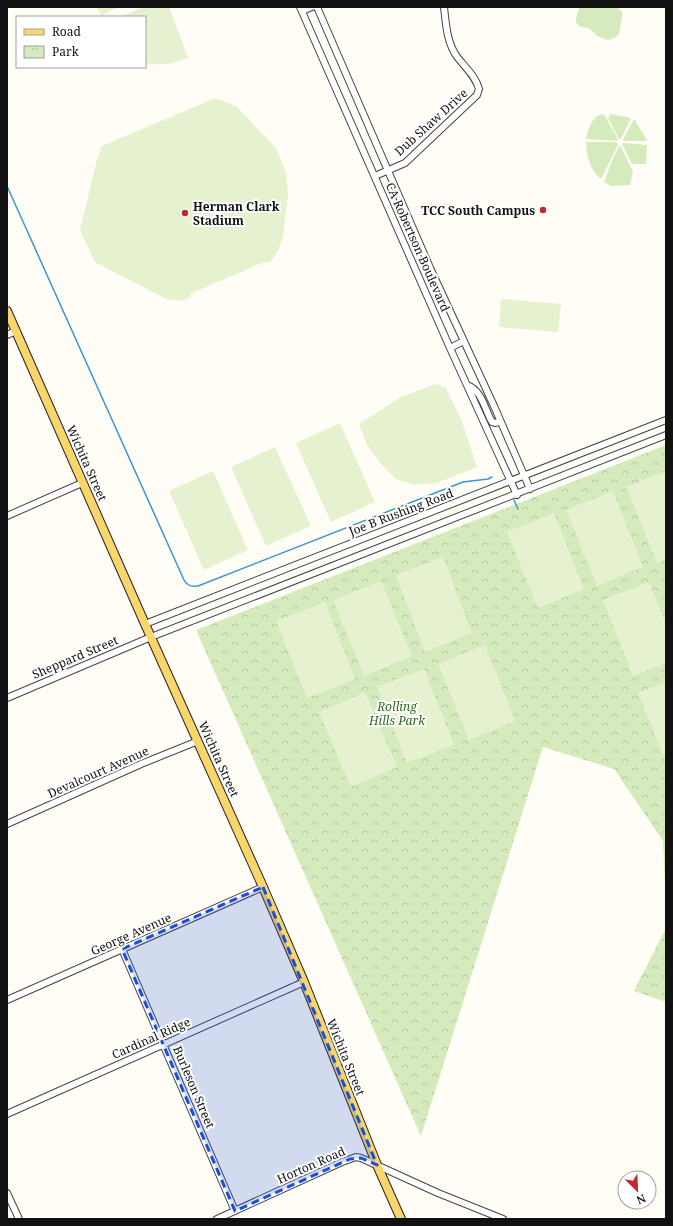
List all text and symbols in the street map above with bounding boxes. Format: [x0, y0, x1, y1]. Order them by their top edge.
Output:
legend [16, 16, 146, 68]
text: Road [52, 23, 82, 40]
text: Park [52, 43, 80, 60]
street label: Dub Shaw Drive [391, 85, 471, 159]
street label: CA Robertson Boulevard [382, 180, 454, 315]
place label: Herman Clark Stadium [193, 198, 280, 229]
place label: TCC South Campus [421, 202, 535, 219]
marker: TCC South Campus [538, 205, 548, 215]
marker: Herman Clark Stadium [180, 208, 190, 218]
street label: Wichita Street [63, 422, 111, 504]
street label: Joe B Rushing Road [346, 484, 456, 540]
street label: Sheppard Street [29, 631, 121, 683]
park label: Rolling Hills Park [368, 698, 426, 729]
street label: Wichita Street [195, 718, 243, 800]
street label: Devalcourt Avenue [45, 742, 151, 802]
street label: George Avenue [88, 909, 174, 959]
street label: Cardinal Ridge [109, 1013, 193, 1063]
street label: Wichita Street [323, 1016, 369, 1098]
street label: Burleson Street [169, 1043, 219, 1131]
street label: Horton Road [274, 1142, 348, 1188]
north arrow [617, 1170, 657, 1210]
text: N [634, 1191, 648, 1208]

